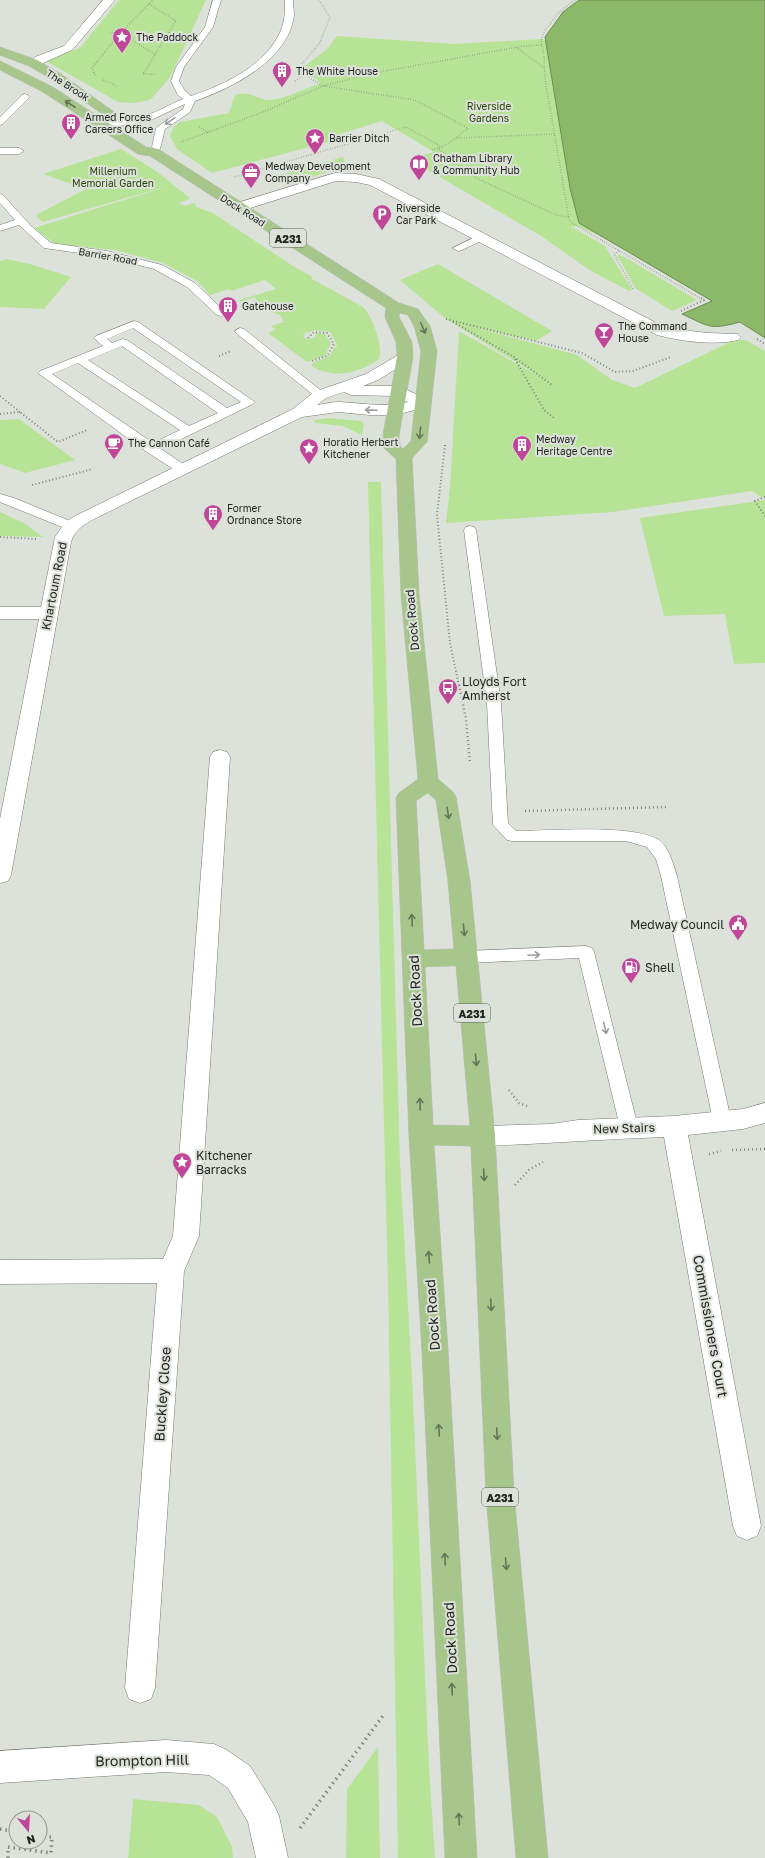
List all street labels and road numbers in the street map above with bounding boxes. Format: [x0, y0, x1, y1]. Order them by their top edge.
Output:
street label: The Brook [44, 67, 92, 104]
street label: Dock Road [218, 191, 268, 229]
road number: A231 [270, 229, 306, 247]
street label: Barrier Road [78, 245, 138, 267]
street label: Khartoum Road [38, 541, 70, 631]
street label: Dock Road [402, 589, 422, 651]
street label: Dock Road [405, 955, 425, 1027]
road number: A231 [454, 1004, 490, 1022]
street label: New Stairs [593, 1119, 655, 1137]
street label: Commissioners Court [690, 1253, 732, 1399]
street label: Dock Road [421, 1279, 443, 1351]
street label: Buckley Close [150, 1346, 174, 1442]
road number: A231 [482, 1488, 518, 1506]
street label: Dock Road [440, 1602, 460, 1674]
street label: Brompton Hill [95, 1751, 189, 1769]

